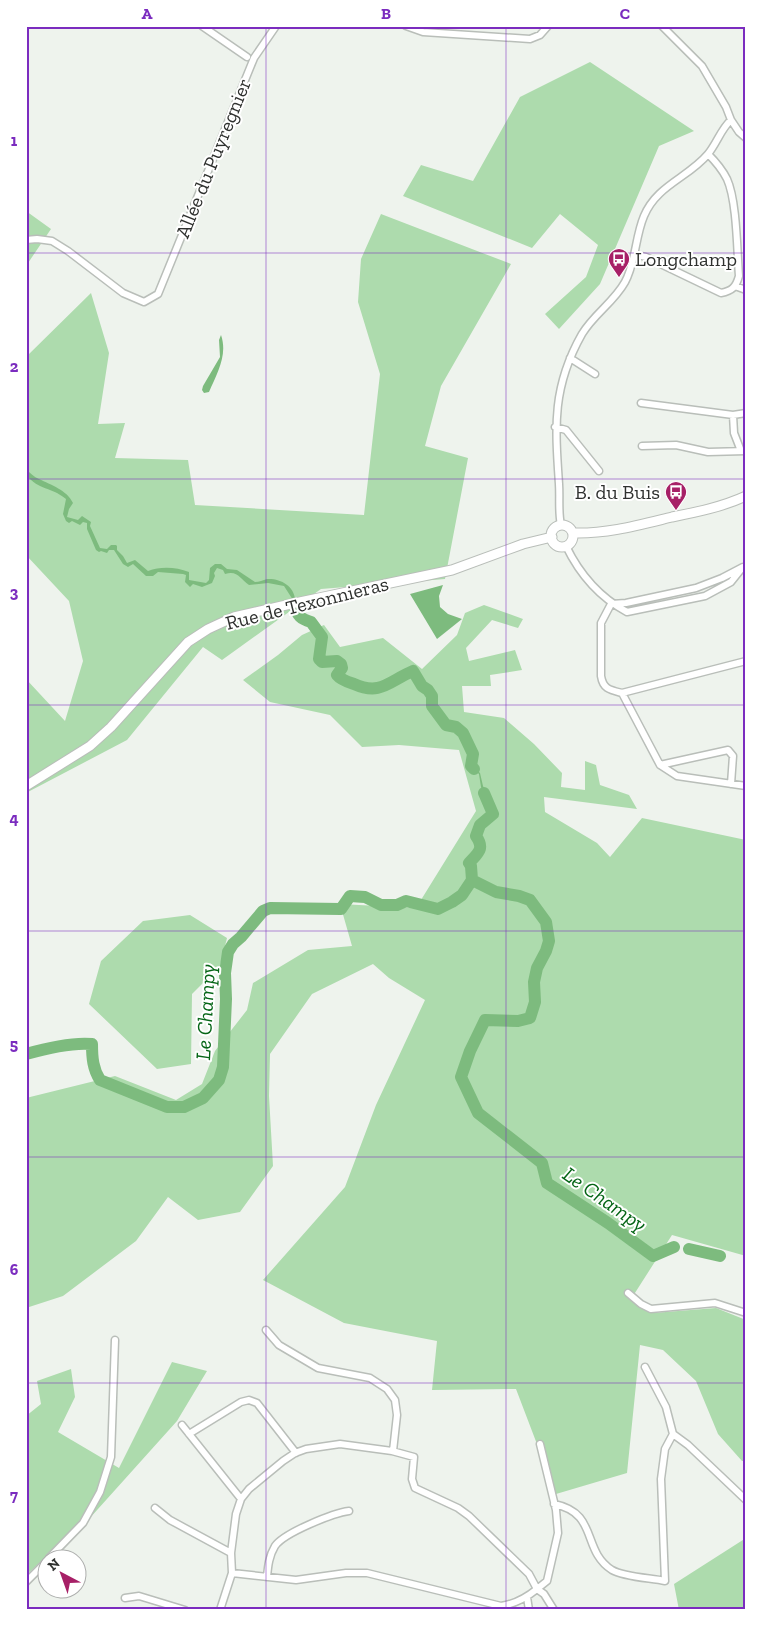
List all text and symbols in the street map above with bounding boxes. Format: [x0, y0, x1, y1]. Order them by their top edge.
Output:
text: A [142, 4, 153, 23]
text: B [381, 4, 391, 23]
text: C [620, 4, 630, 23]
street label: Allée du Puyregnier [170, 75, 256, 241]
text: 1 [11, 131, 18, 150]
bus stop icon: Longchamp [607, 247, 631, 278]
place label: Longchamp [635, 247, 737, 271]
text: 2 [10, 357, 19, 376]
place label: B. du Buis [575, 480, 660, 504]
bus stop icon: B. du Buis [664, 480, 688, 511]
street label: Rue de Texonnieras [223, 571, 391, 635]
text: 3 [10, 583, 19, 602]
text: 4 [9, 809, 19, 828]
water label: Le Champy [190, 963, 220, 1061]
text: 5 [10, 1035, 18, 1054]
water label: Le Champy [558, 1161, 652, 1237]
text: 6 [10, 1260, 19, 1279]
text: 7 [10, 1486, 18, 1505]
north arrow [38, 1548, 88, 1598]
text: N [44, 1554, 64, 1574]

